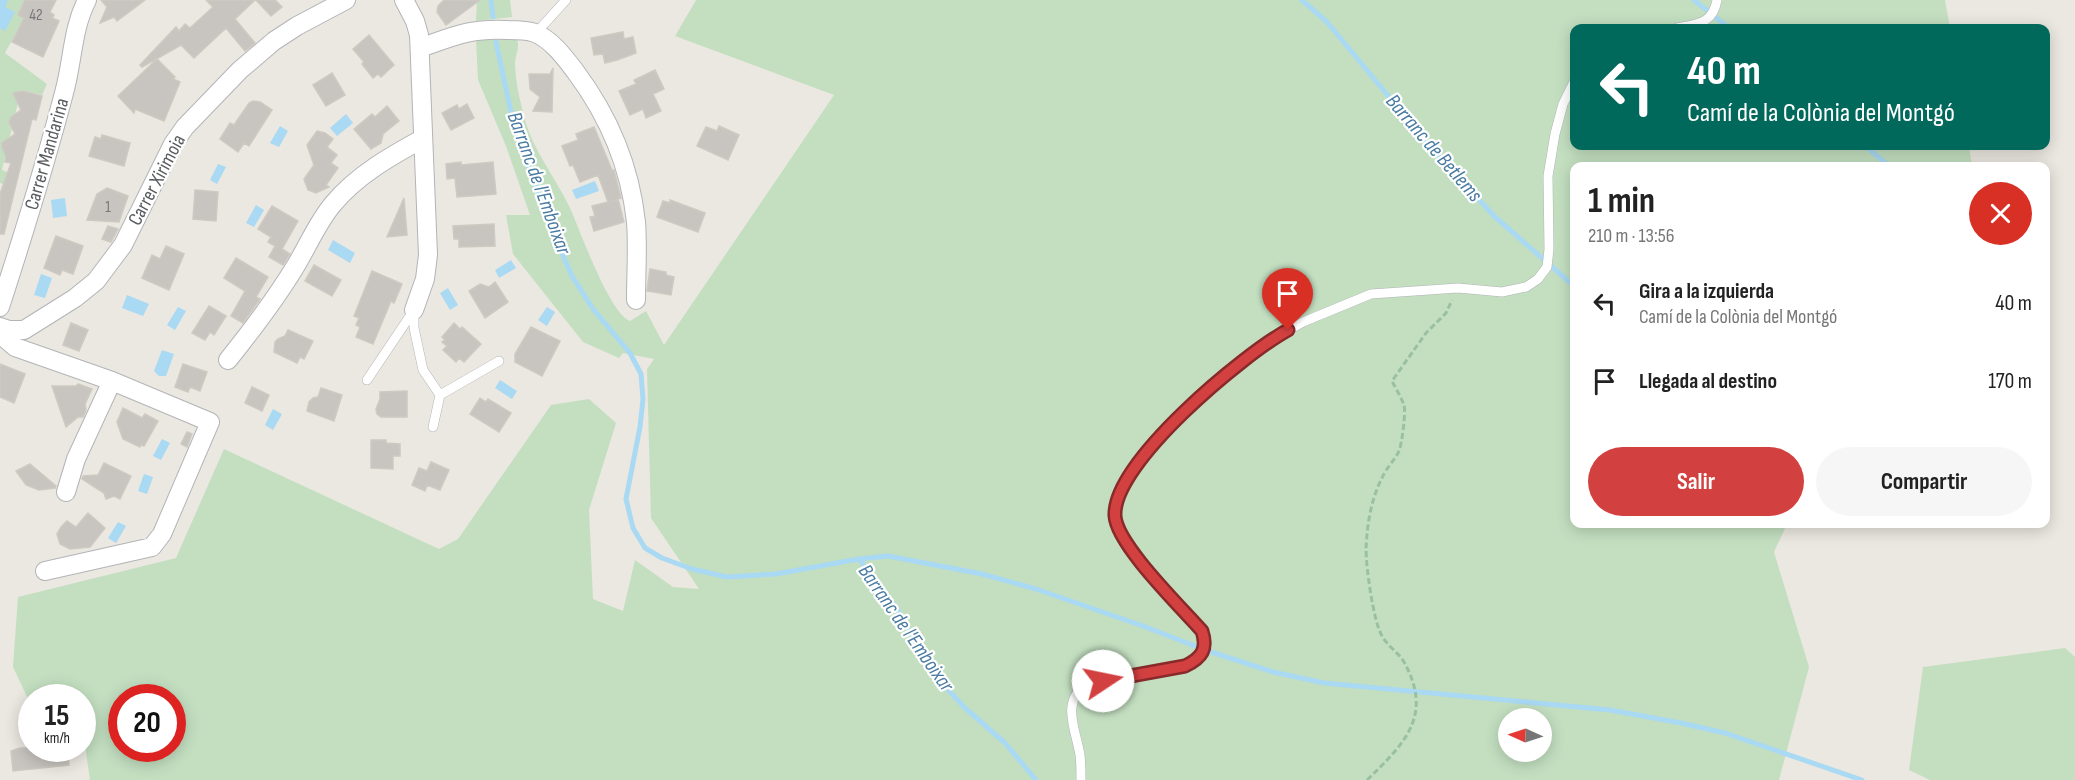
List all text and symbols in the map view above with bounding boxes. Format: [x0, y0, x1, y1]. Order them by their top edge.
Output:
house number: 42 [29, 6, 43, 25]
text: 40 m [1687, 46, 1761, 97]
icon: left [1588, 48, 1666, 126]
water label: Barranc de Betlems [1381, 89, 1488, 207]
street label: Carrer Mandarina [20, 95, 74, 213]
text: Camí de la Colònia del Montgó [1687, 97, 1955, 129]
water label: Barranc de l'Emboixar [502, 109, 577, 259]
street label: Carrer Xirimoia [123, 130, 191, 230]
text: 1 min [1588, 180, 1655, 223]
button: close [1969, 182, 2032, 245]
house number: 1 [105, 198, 111, 217]
text: 210 m · 13:56 [1588, 224, 1675, 248]
pin [1262, 268, 1313, 330]
icon: arrive [1271, 277, 1304, 310]
text: Gira a la izquierda [1639, 278, 1774, 305]
icon: left [1588, 287, 1621, 320]
text: 40 m [1995, 290, 2032, 317]
text: Camí de la Colònia del Montgó [1639, 305, 1837, 329]
icon: arrive [1588, 365, 1621, 398]
text: Llegada al destino [1639, 368, 1777, 395]
text: 170 m [1988, 368, 2032, 395]
button: Salir [1588, 447, 1804, 516]
button: Compartir [1816, 447, 2032, 516]
water label: Barranc de l'Emboixar [853, 560, 960, 697]
position arrow [1071, 649, 1135, 713]
speed limit sign: 20 [108, 684, 186, 762]
text: 15 [45, 698, 70, 734]
north arrow [1498, 708, 1552, 762]
map controls [1498, 708, 1552, 762]
text: km/h [44, 729, 70, 748]

